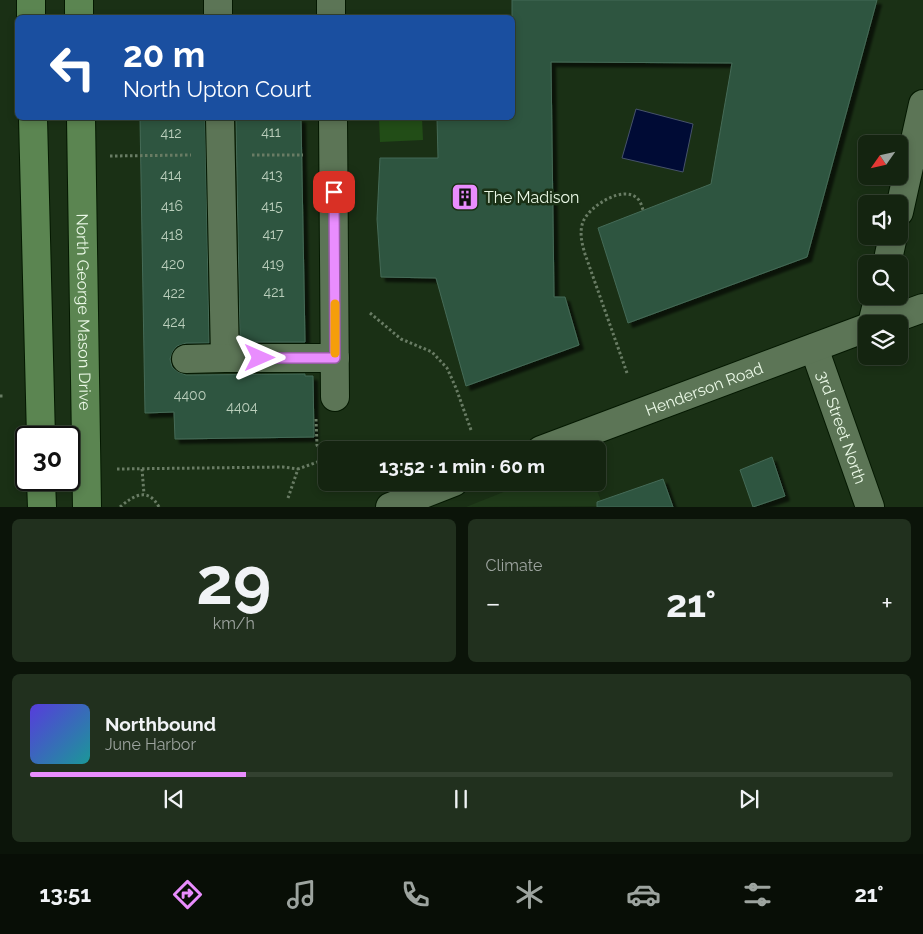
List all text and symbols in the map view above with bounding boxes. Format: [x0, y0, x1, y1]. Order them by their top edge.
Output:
text: 20 m [123, 34, 205, 75]
icon: left [40, 35, 105, 100]
text: North Upton Court [123, 76, 311, 102]
house number: 411 [261, 124, 281, 140]
house number: 412 [161, 125, 181, 141]
north arrow [858, 135, 908, 185]
map controls [858, 135, 908, 365]
house number: 414 [160, 167, 182, 183]
house number: 413 [261, 167, 283, 183]
pin [313, 171, 355, 213]
icon: arrive [320, 178, 348, 206]
building icon: The Madison [450, 182, 480, 212]
place label: The Madison [484, 188, 579, 207]
button: sound [858, 195, 908, 245]
house number: 416 [161, 198, 183, 214]
house number: 415 [261, 198, 283, 214]
street label: North George Mason Drive [72, 213, 95, 411]
house number: 417 [262, 226, 284, 242]
house number: 418 [161, 227, 183, 243]
button: search [858, 255, 908, 305]
house number: 420 [161, 256, 185, 272]
house number: 419 [262, 256, 284, 272]
house number: 421 [264, 284, 284, 300]
house number: 422 [163, 285, 185, 301]
house number: 424 [163, 314, 186, 330]
button: layers [858, 315, 908, 365]
position arrow [233, 331, 285, 383]
street label: Henderson Road [642, 359, 766, 420]
street label: 3rd Street North [813, 368, 870, 486]
house number: 4400 [174, 387, 206, 403]
house number: 4404 [226, 399, 258, 415]
speed limit sign: 30 [15, 426, 80, 491]
text: 13:52 · 1 min · 60 m [379, 455, 545, 477]
text: 29 [196, 543, 271, 619]
text: Climate [486, 556, 542, 575]
text: 21° [666, 581, 716, 626]
text: − [486, 587, 501, 620]
text: + [881, 587, 893, 620]
text: km/h [213, 614, 255, 633]
text: Northbound [105, 713, 216, 735]
text: June Harbor [105, 735, 196, 754]
icon: previous [160, 785, 188, 813]
icon: pause [447, 785, 475, 813]
icon: next [735, 785, 763, 813]
icon: directions [170, 877, 205, 912]
icon: music [284, 877, 319, 912]
icon: phone [398, 877, 433, 912]
icon: climate [512, 877, 547, 912]
icon: car [626, 877, 661, 912]
icon: filters [740, 877, 775, 912]
text: 13:51 [40, 881, 91, 907]
text: 21° [854, 881, 883, 907]

